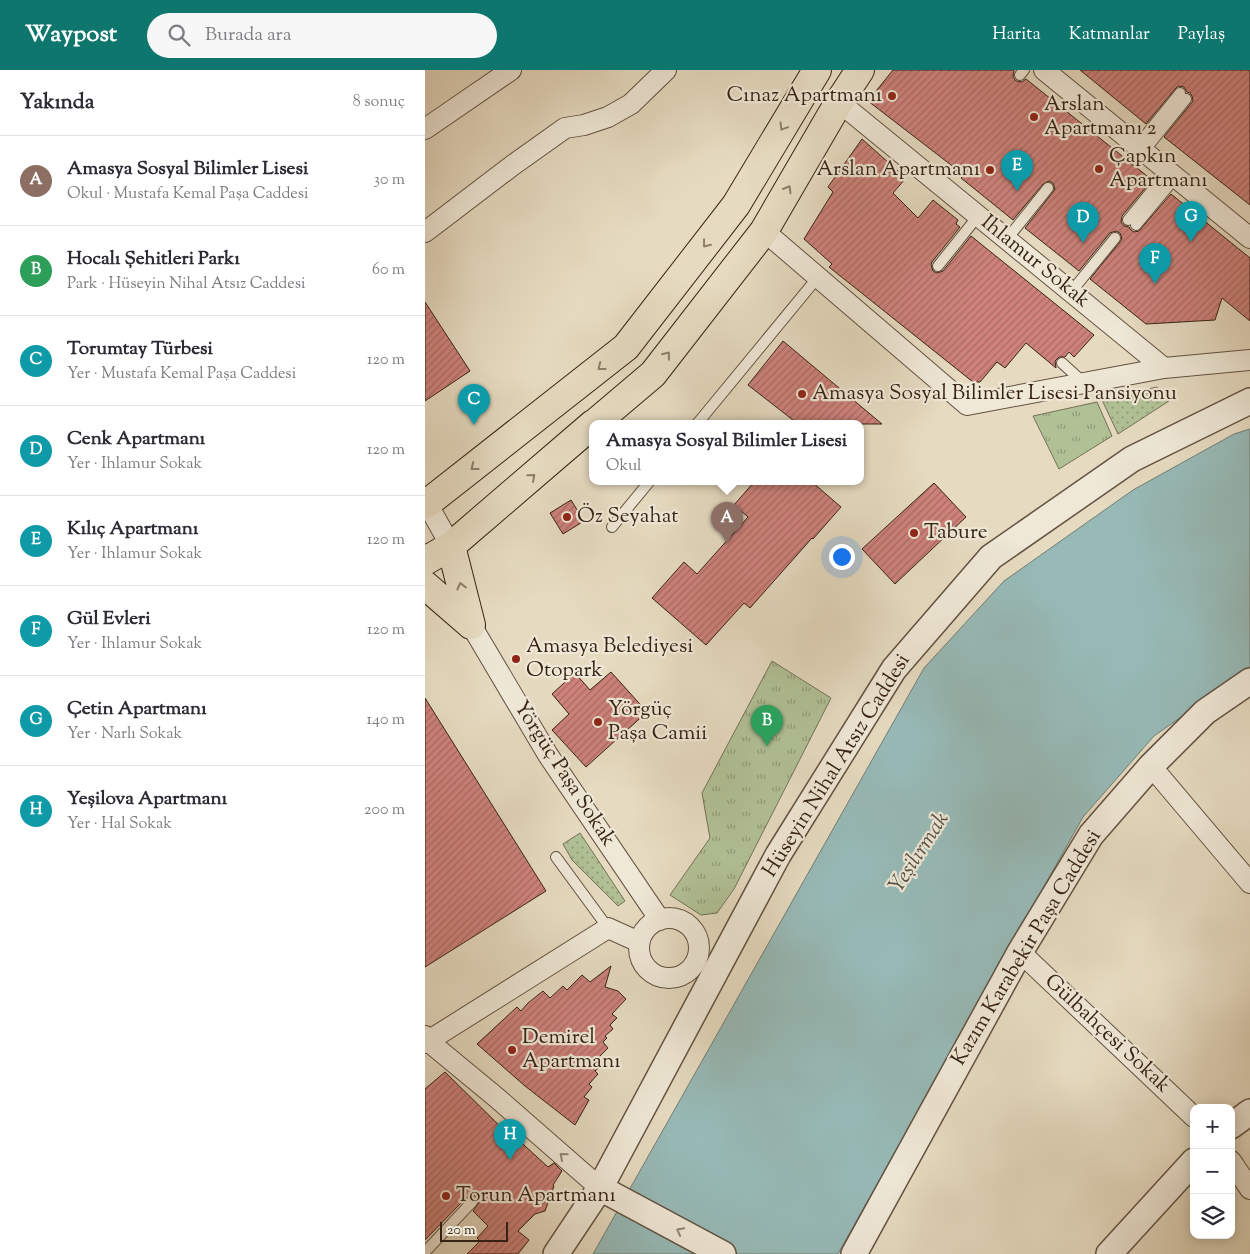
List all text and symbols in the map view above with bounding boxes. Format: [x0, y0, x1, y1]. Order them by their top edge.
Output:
search box [147, 13, 497, 58]
text: Waypost [25, 18, 117, 52]
icon: search [165, 21, 193, 49]
text: Burada ara [205, 22, 291, 49]
text: Harita [992, 22, 1041, 48]
text: Katmanlar [1069, 22, 1150, 48]
text: Paylaş [1178, 22, 1225, 48]
place label: Cınaz Apartmanı [727, 81, 882, 111]
text: Yakında [20, 88, 94, 118]
marker: Cınaz Apartmanı [886, 90, 898, 102]
place label: Arslan Apartmanı 2 [1044, 90, 1157, 144]
text: 8 sonuç [353, 91, 405, 114]
marker: Arslan Apartmanı 2 [1028, 111, 1040, 123]
one-way arrow [779, 121, 789, 130]
place label: Çapkın Apartmanı [1109, 142, 1207, 196]
pin: E [1001, 150, 1033, 191]
place label: Arslan Apartmanı [816, 155, 980, 185]
text: Amasya Sosyal Bilimler Lisesi [67, 156, 308, 183]
marker: Çapkın Apartmanı [1093, 163, 1105, 175]
marker: Arslan Apartmanı [984, 164, 996, 176]
text: A [30, 169, 43, 192]
text: 30 m [374, 169, 405, 192]
text: Okul · Mustafa Kemal Paşa Caddesi [67, 183, 309, 206]
one-way arrow [782, 185, 792, 194]
pin: G [1175, 201, 1207, 242]
pin: D [1067, 202, 1099, 243]
street label: Ihlamur Sokak [974, 209, 1096, 316]
one-way arrow [704, 238, 712, 247]
pin: F [1139, 243, 1171, 284]
text: Hocalı Şehitleri Parkı [67, 246, 240, 273]
text: B [31, 259, 41, 282]
text: 60 m [372, 259, 405, 282]
text: Park · Hüseyin Nihal Atsız Caddesi [67, 273, 306, 296]
text: Torumtay Türbesi [67, 336, 213, 363]
text: C [30, 349, 42, 372]
text: 120 m [367, 349, 405, 372]
one-way arrow [661, 351, 670, 361]
one-way arrow [598, 361, 607, 370]
text: Yer · Mustafa Kemal Paşa Caddesi [67, 363, 296, 386]
place label: Amasya Sosyal Bilimler Lisesi Pansiyonu [812, 379, 1177, 409]
pin: C [458, 384, 490, 425]
marker: Amasya Sosyal Bilimler Lisesi Pansiyonu [796, 388, 808, 400]
popup [589, 420, 864, 485]
text: Cenk Apartmanı [67, 426, 205, 453]
text: Amasya Sosyal Bilimler Lisesi [606, 428, 847, 455]
text: D [30, 439, 42, 462]
text: 120 m [367, 439, 405, 462]
text: Yer · Ihlamur Sokak [67, 453, 202, 476]
text: Okul [606, 455, 642, 478]
one-way arrow [471, 462, 480, 470]
one-way arrow [526, 474, 535, 483]
place label: Öz Seyahat [577, 502, 678, 532]
pin: A [711, 502, 743, 543]
marker: Öz Seyahat [561, 511, 573, 523]
text: Kılıç Apartmanı [67, 516, 198, 543]
place label: Tabure [924, 518, 988, 548]
marker: Tabure [908, 527, 920, 539]
text: E [31, 529, 41, 552]
text: 120 m [367, 529, 405, 552]
text: Yer · Ihlamur Sokak [67, 543, 202, 566]
your location [829, 544, 855, 570]
one-way arrow [456, 581, 467, 590]
text: Gül Evleri [67, 606, 151, 633]
text: F [32, 619, 40, 642]
text: 120 m [367, 619, 405, 642]
place label: Amasya Belediyesi Otopark [526, 632, 693, 686]
text: Yer · Ihlamur Sokak [67, 633, 202, 656]
street label: Hüseyin Nihal Atsız Caddesi [756, 648, 918, 884]
marker: Amasya Belediyesi Otopark [510, 653, 522, 665]
street label: Yörgüç Paşa Sokak [505, 695, 623, 853]
place label: Yörgüç Paşa Camii [608, 695, 707, 749]
text: Çetin Apartmanı [67, 696, 207, 723]
pin: B [751, 705, 783, 746]
text: G [29, 709, 43, 732]
text: 140 m [367, 709, 405, 732]
marker: Yörgüç Paşa Camii [592, 716, 604, 728]
text: Yer · Narlı Sokak [67, 723, 182, 746]
text: Yeşilova Apartmanı [67, 786, 227, 813]
text: H [30, 799, 42, 822]
text: 200 m [364, 799, 405, 822]
water label: Yeşilırmak [882, 806, 958, 900]
text: Yer · Hal Sokak [67, 813, 172, 836]
street label: Kazım Karabekir Paşa Caddesi [945, 824, 1109, 1072]
street label: Gülbahçesi Sokak [1037, 967, 1177, 1101]
place label: Demirel Apartmanı [522, 1023, 620, 1077]
marker: Demirel Apartmanı [506, 1044, 518, 1056]
map controls [1190, 1104, 1235, 1239]
button: + [1190, 1104, 1235, 1149]
pin: H [494, 1119, 526, 1160]
button: − [1190, 1149, 1235, 1194]
one-way arrow [560, 1153, 569, 1162]
place label: Torun Apartmanı [456, 1181, 616, 1211]
marker: Torun Apartmanı [440, 1190, 452, 1202]
button: layers [1190, 1194, 1235, 1239]
scale bar [440, 1219, 507, 1242]
text: 20 m [447, 1221, 476, 1241]
one-way arrow [676, 1227, 685, 1237]

